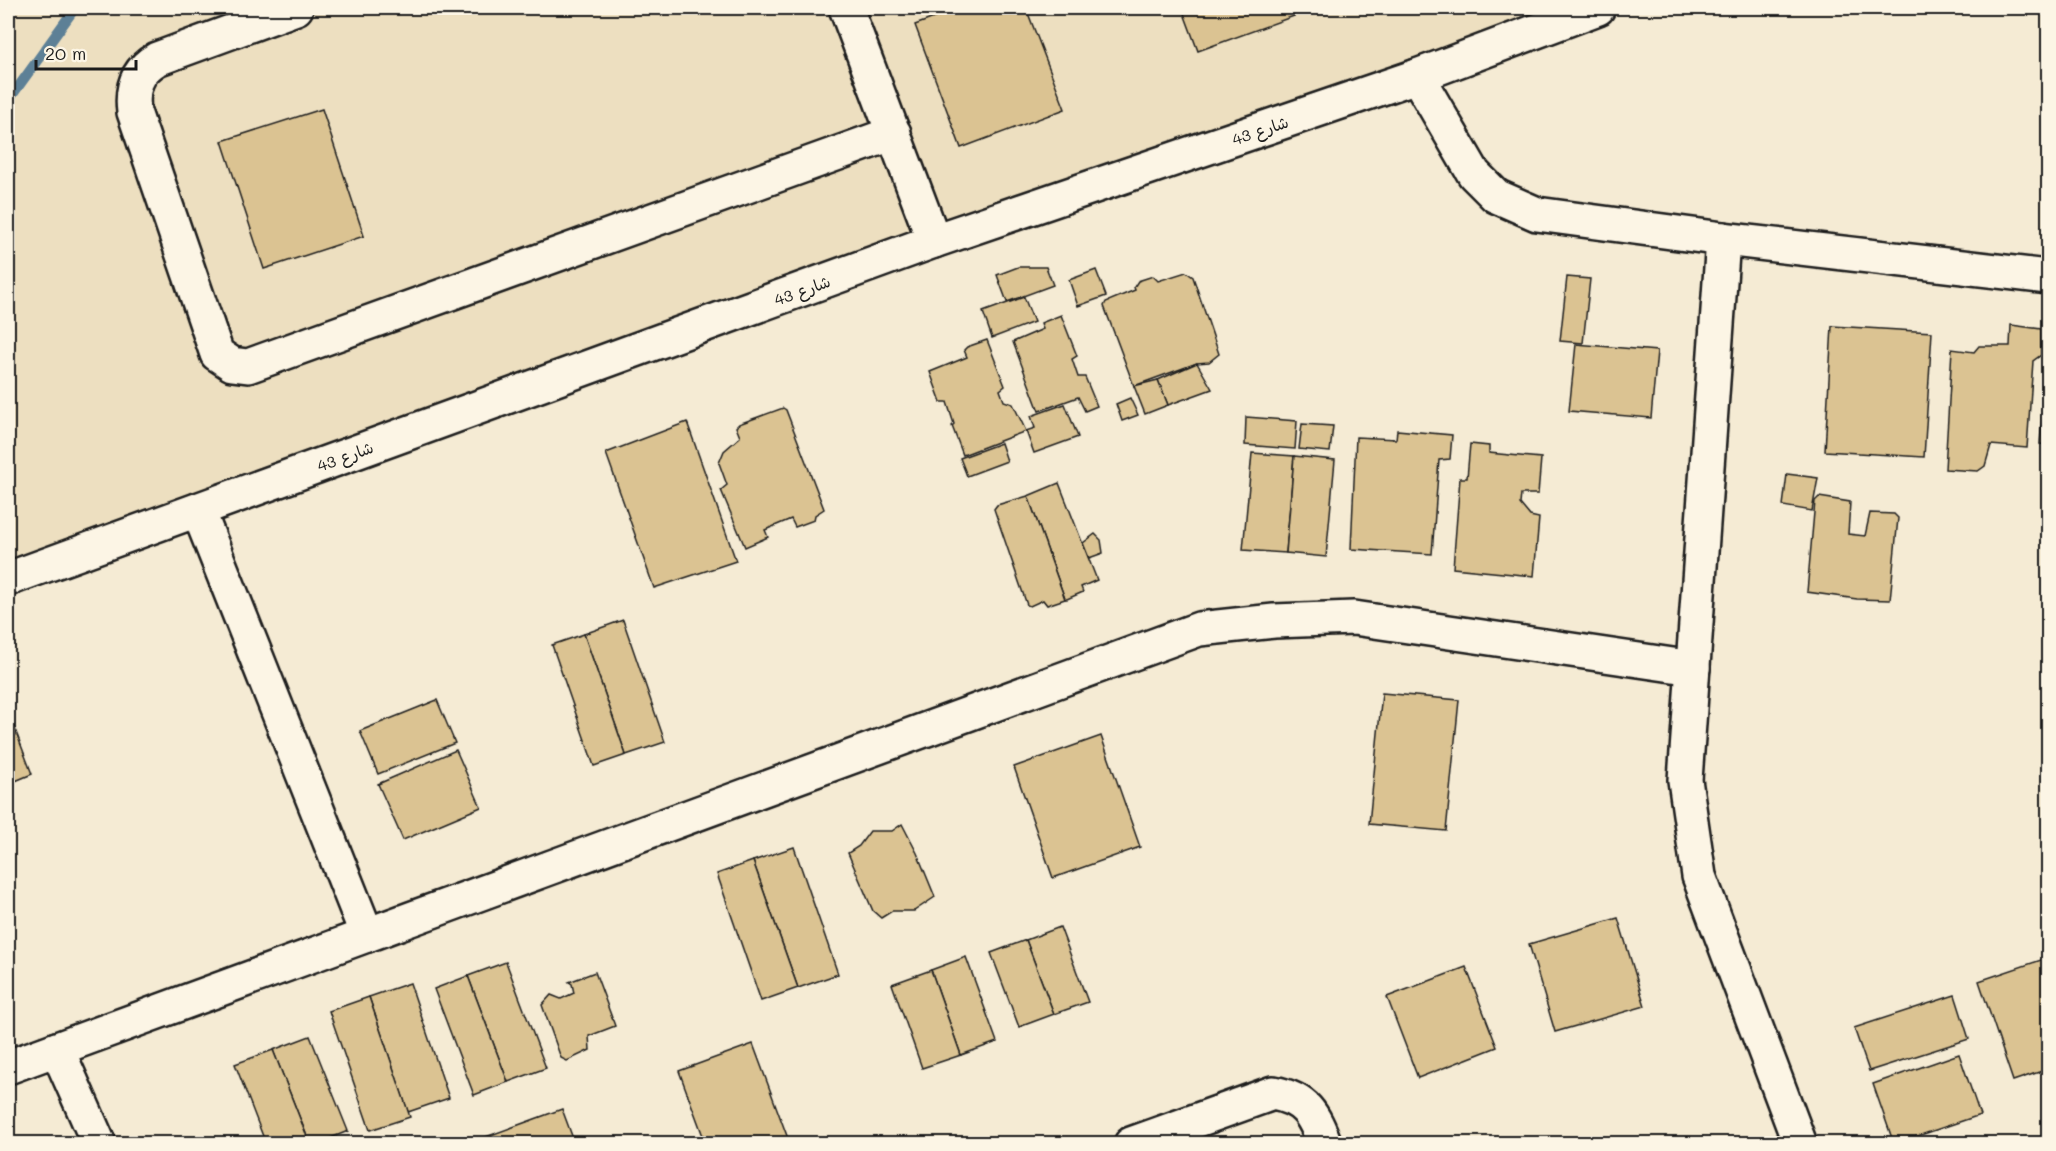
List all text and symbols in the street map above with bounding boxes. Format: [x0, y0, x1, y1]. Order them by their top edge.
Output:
scale bar [36, 33, 136, 71]
text: 20 m [45, 41, 86, 65]
street label: شارع 43 [1229, 111, 1292, 151]
street label: شارع 43 [771, 270, 834, 312]
street label: شارع 43 [314, 436, 377, 478]

